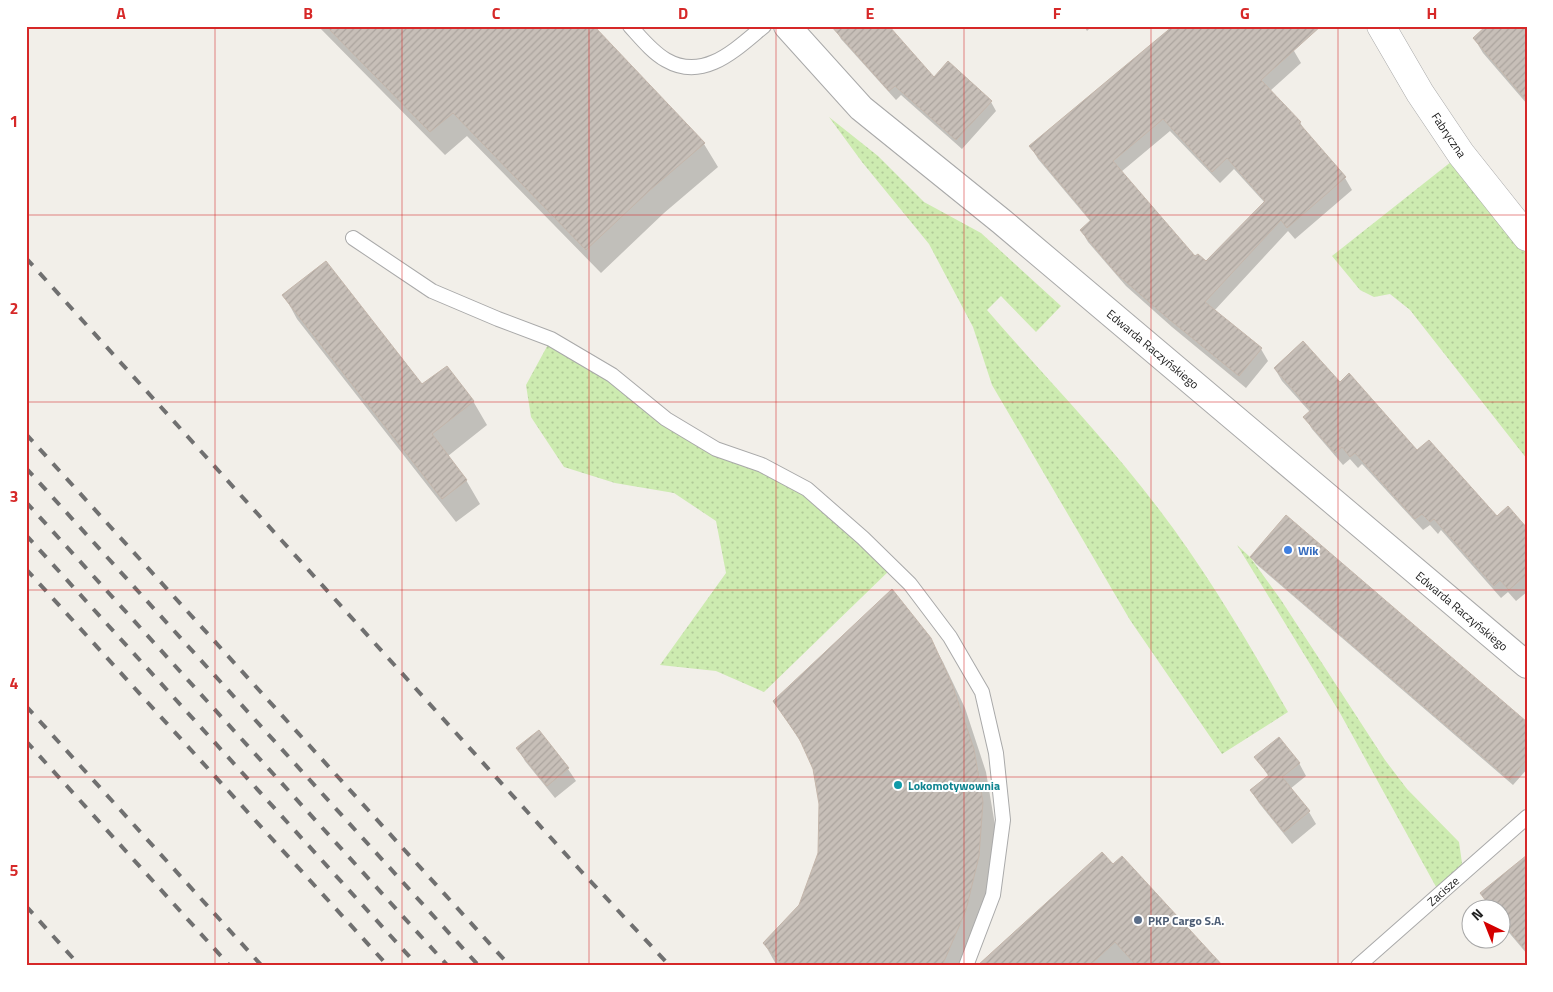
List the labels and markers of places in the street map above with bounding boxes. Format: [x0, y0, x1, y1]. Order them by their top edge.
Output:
place label: Wik [1298, 541, 1319, 560]
marker: Wik [1282, 544, 1294, 556]
place label: Lokomotywownia [908, 776, 1000, 795]
marker: Lokomotywownia [892, 779, 904, 791]
place label: PKP Cargo S.A. [1148, 911, 1224, 930]
marker: PKP Cargo S.A. [1132, 914, 1144, 926]

